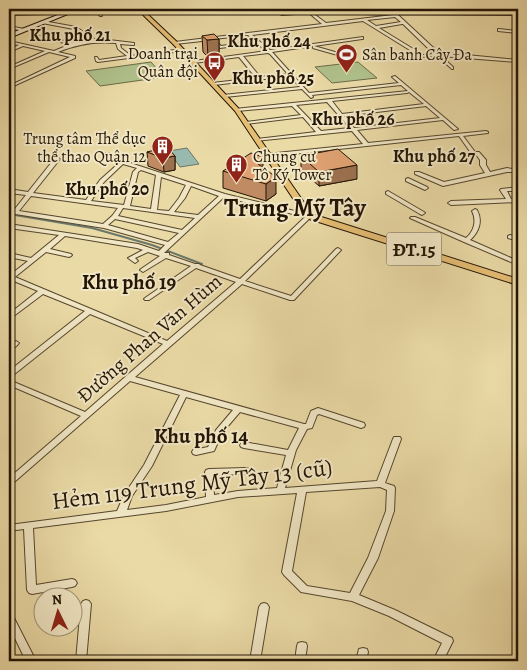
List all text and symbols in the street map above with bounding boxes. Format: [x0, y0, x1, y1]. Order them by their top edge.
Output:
district label: Khu phố 21 [29, 23, 111, 47]
district label: Khu phố 24 [227, 29, 311, 53]
sports icon: Sân banh Cây Đa [334, 42, 358, 73]
place label: Doanh trại Quân đội [128, 43, 198, 83]
place label: Sân banh Cây Đa [362, 44, 472, 66]
bus stop icon: Doanh trại Quân đội [202, 50, 226, 81]
district label: Khu phố 25 [232, 66, 315, 90]
district label: Khu phố 26 [311, 107, 395, 131]
place label: Trung tâm Thể dục thể thao Quận 12 [24, 128, 146, 168]
building icon: Trung tâm Thể dục thể thao Quận 12 [150, 135, 174, 166]
district label: Khu phố 27 [393, 144, 476, 168]
place label: Chung cư Tô Ký Tower [253, 146, 332, 186]
building icon: Chung cư Tô Ký Tower [225, 153, 249, 184]
district label: Khu phố 20 [65, 177, 149, 201]
district label: Trung Mỹ Tây [224, 191, 366, 225]
road number: ĐT.15 [386, 232, 442, 266]
street label: Đường Phan Văn Hùm [71, 268, 228, 409]
district label: Khu phố 19 [82, 268, 177, 296]
district label: Khu phố 14 [154, 422, 248, 450]
street label: Hẻm 119 Trung Mỹ Tây 13 (cũ) [50, 451, 334, 517]
north arrow [32, 588, 82, 638]
text: N [51, 590, 63, 609]

